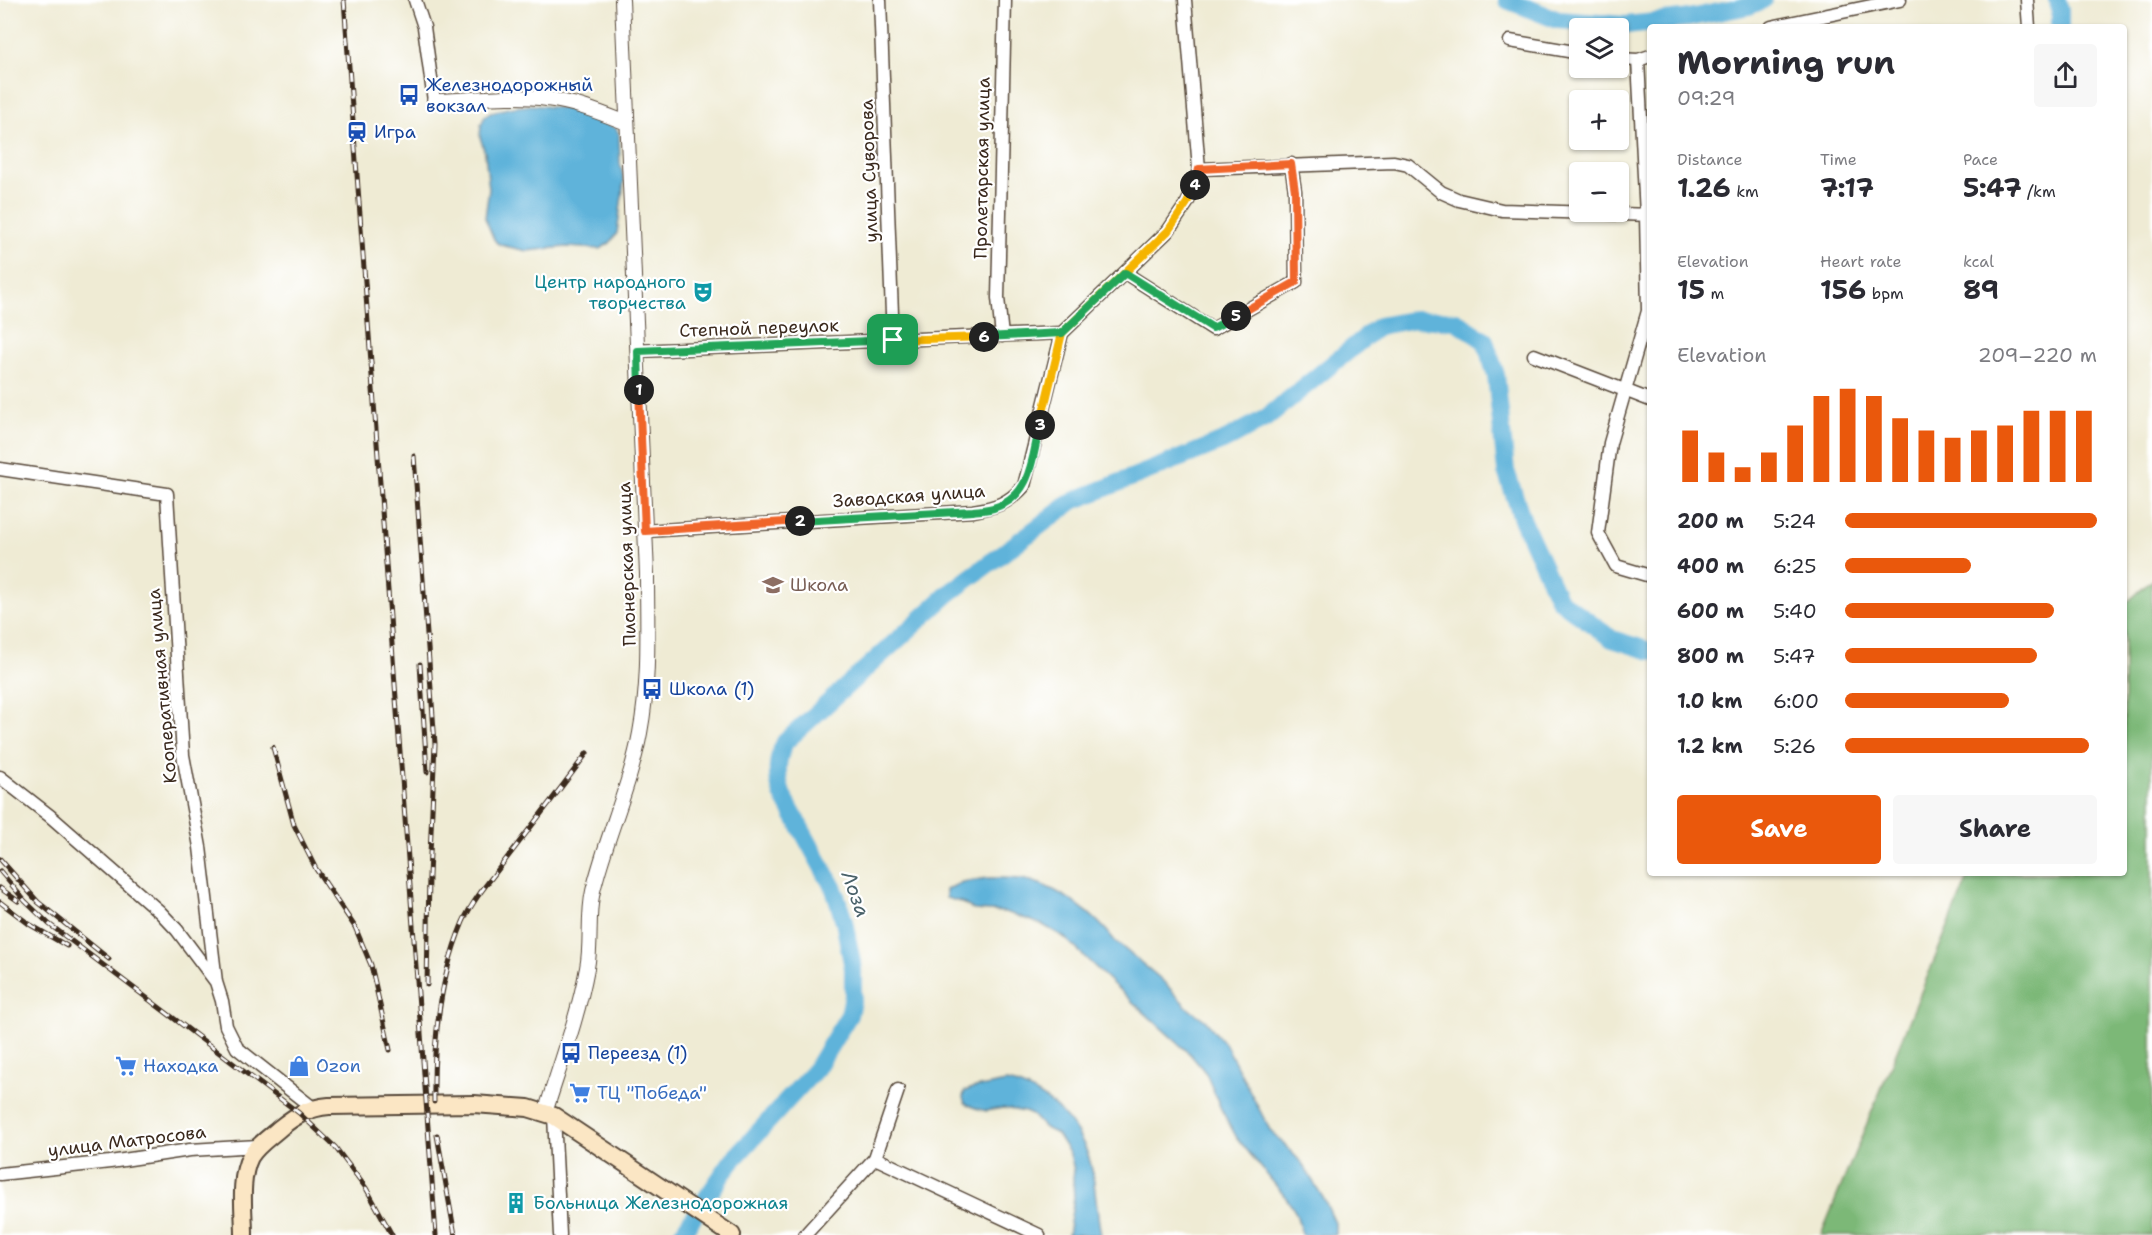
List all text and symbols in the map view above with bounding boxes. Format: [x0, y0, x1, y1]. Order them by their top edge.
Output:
map controls [1569, 18, 1629, 222]
button: layers [1569, 18, 1629, 78]
text: Morning run [1677, 40, 1895, 85]
button: share [2034, 44, 2097, 107]
place label: Железнодорожный вокзал [426, 73, 593, 118]
street label: Пролетарская улица [968, 77, 996, 259]
bus stop icon: Железнодорожный вокзал [397, 83, 421, 107]
text: 09:29 [1677, 85, 1735, 111]
button: + [1569, 90, 1629, 150]
street label: улица Суворова [855, 99, 883, 243]
station icon: Игра [345, 120, 369, 144]
place label: Игра [374, 120, 416, 144]
text: Distance [1677, 149, 1743, 170]
text: Time [1820, 149, 1857, 170]
text: Pace [1963, 149, 1998, 170]
button: − [1569, 162, 1629, 222]
pin: 4 [1180, 170, 1210, 200]
text: 1.26 [1677, 170, 1731, 205]
text: 7:17 [1820, 170, 1874, 205]
text: 5:47 [1963, 170, 2022, 205]
text: 4 [1189, 174, 1201, 195]
text: km [1731, 181, 1759, 202]
text: /km [2022, 181, 2056, 202]
text: Elevation [1677, 251, 1749, 272]
text: Heart rate [1820, 251, 1902, 272]
text: kcal [1963, 251, 1994, 272]
place label: Центр народного творчества [534, 270, 686, 315]
text: 15 [1677, 272, 1705, 307]
text: 156 [1820, 272, 1866, 307]
text: 89 [1963, 272, 1999, 307]
theatre icon: Центр народного творчества [691, 280, 715, 304]
text: m [1705, 283, 1724, 304]
text: bpm [1866, 283, 1904, 304]
pin: 5 [1221, 301, 1251, 331]
text: 5 [1231, 305, 1241, 326]
street label: Степной переулок [679, 313, 840, 343]
pin [867, 314, 918, 365]
pin: 6 [969, 322, 999, 352]
icon: arrive [876, 323, 909, 356]
text: 6 [978, 326, 990, 347]
text: Elevation [1677, 342, 1767, 368]
text: 209–220 m [1978, 342, 2097, 368]
pin: 1 [624, 375, 654, 405]
text: 1 [635, 379, 643, 400]
pin: 3 [1025, 410, 1055, 440]
text: 3 [1034, 414, 1046, 435]
street label: Заводская улица [832, 479, 986, 513]
street label: Пионерская улица [612, 481, 642, 647]
pin: 2 [785, 506, 815, 536]
text: 200 m [1677, 508, 1744, 534]
text: 5:24 [1773, 508, 1816, 534]
text: 2 [794, 510, 806, 531]
text: 400 m [1677, 553, 1744, 579]
text: 6:25 [1773, 553, 1817, 579]
school or university icon: Школа [761, 573, 785, 597]
place label: Школа [790, 573, 848, 597]
street label: Кооперативная улица [142, 587, 182, 785]
text: 600 m [1677, 598, 1744, 624]
text: 5:40 [1773, 598, 1817, 624]
text: 800 m [1677, 643, 1744, 669]
text: 5:47 [1773, 643, 1815, 669]
bus stop icon: Школа (1) [640, 677, 664, 701]
place label: Школа (1) [669, 677, 754, 701]
text: 1.0 km [1677, 688, 1742, 714]
text: 6:00 [1773, 688, 1819, 714]
text: 1.2 km [1677, 733, 1743, 759]
text: 5:26 [1773, 733, 1816, 759]
button: Save [1677, 795, 1881, 864]
button: Share [1893, 795, 2097, 864]
water label: Лоза [835, 866, 876, 921]
bus stop icon: Переезд (1) [559, 1041, 583, 1065]
place label: Переезд (1) [588, 1041, 687, 1065]
supermarket icon: Находка [114, 1054, 138, 1078]
place label: Находка [143, 1054, 218, 1078]
shop icon: Ozon [287, 1054, 311, 1078]
place label: Ozon [316, 1054, 361, 1078]
supermarket icon: ТЦ "Победа" [568, 1081, 592, 1105]
place label: ТЦ "Победа" [597, 1081, 707, 1105]
street label: улица Матросова [47, 1119, 207, 1163]
building icon: Больница Железнодорожная [504, 1191, 528, 1215]
place label: Больница Железнодорожная [533, 1191, 788, 1215]

